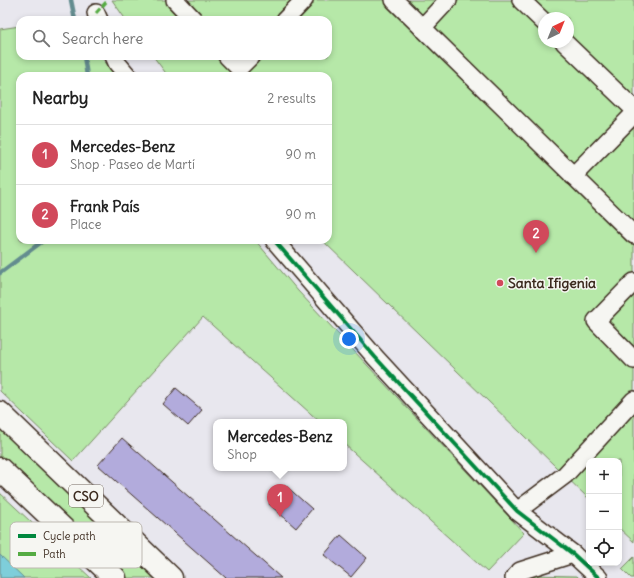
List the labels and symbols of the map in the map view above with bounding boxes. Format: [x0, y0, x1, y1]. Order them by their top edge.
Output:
north arrow [538, 12, 574, 48]
pin: 2 [523, 220, 549, 253]
place label: Santa Ifigenia [508, 274, 596, 292]
marker: Santa Ifigenia [495, 278, 505, 288]
your location [339, 329, 359, 349]
pin: 1 [267, 484, 293, 517]
road number: CSO [69, 485, 103, 507]
legend [10, 522, 142, 568]
text: Cycle path [43, 529, 96, 543]
text: Path [43, 547, 66, 561]

